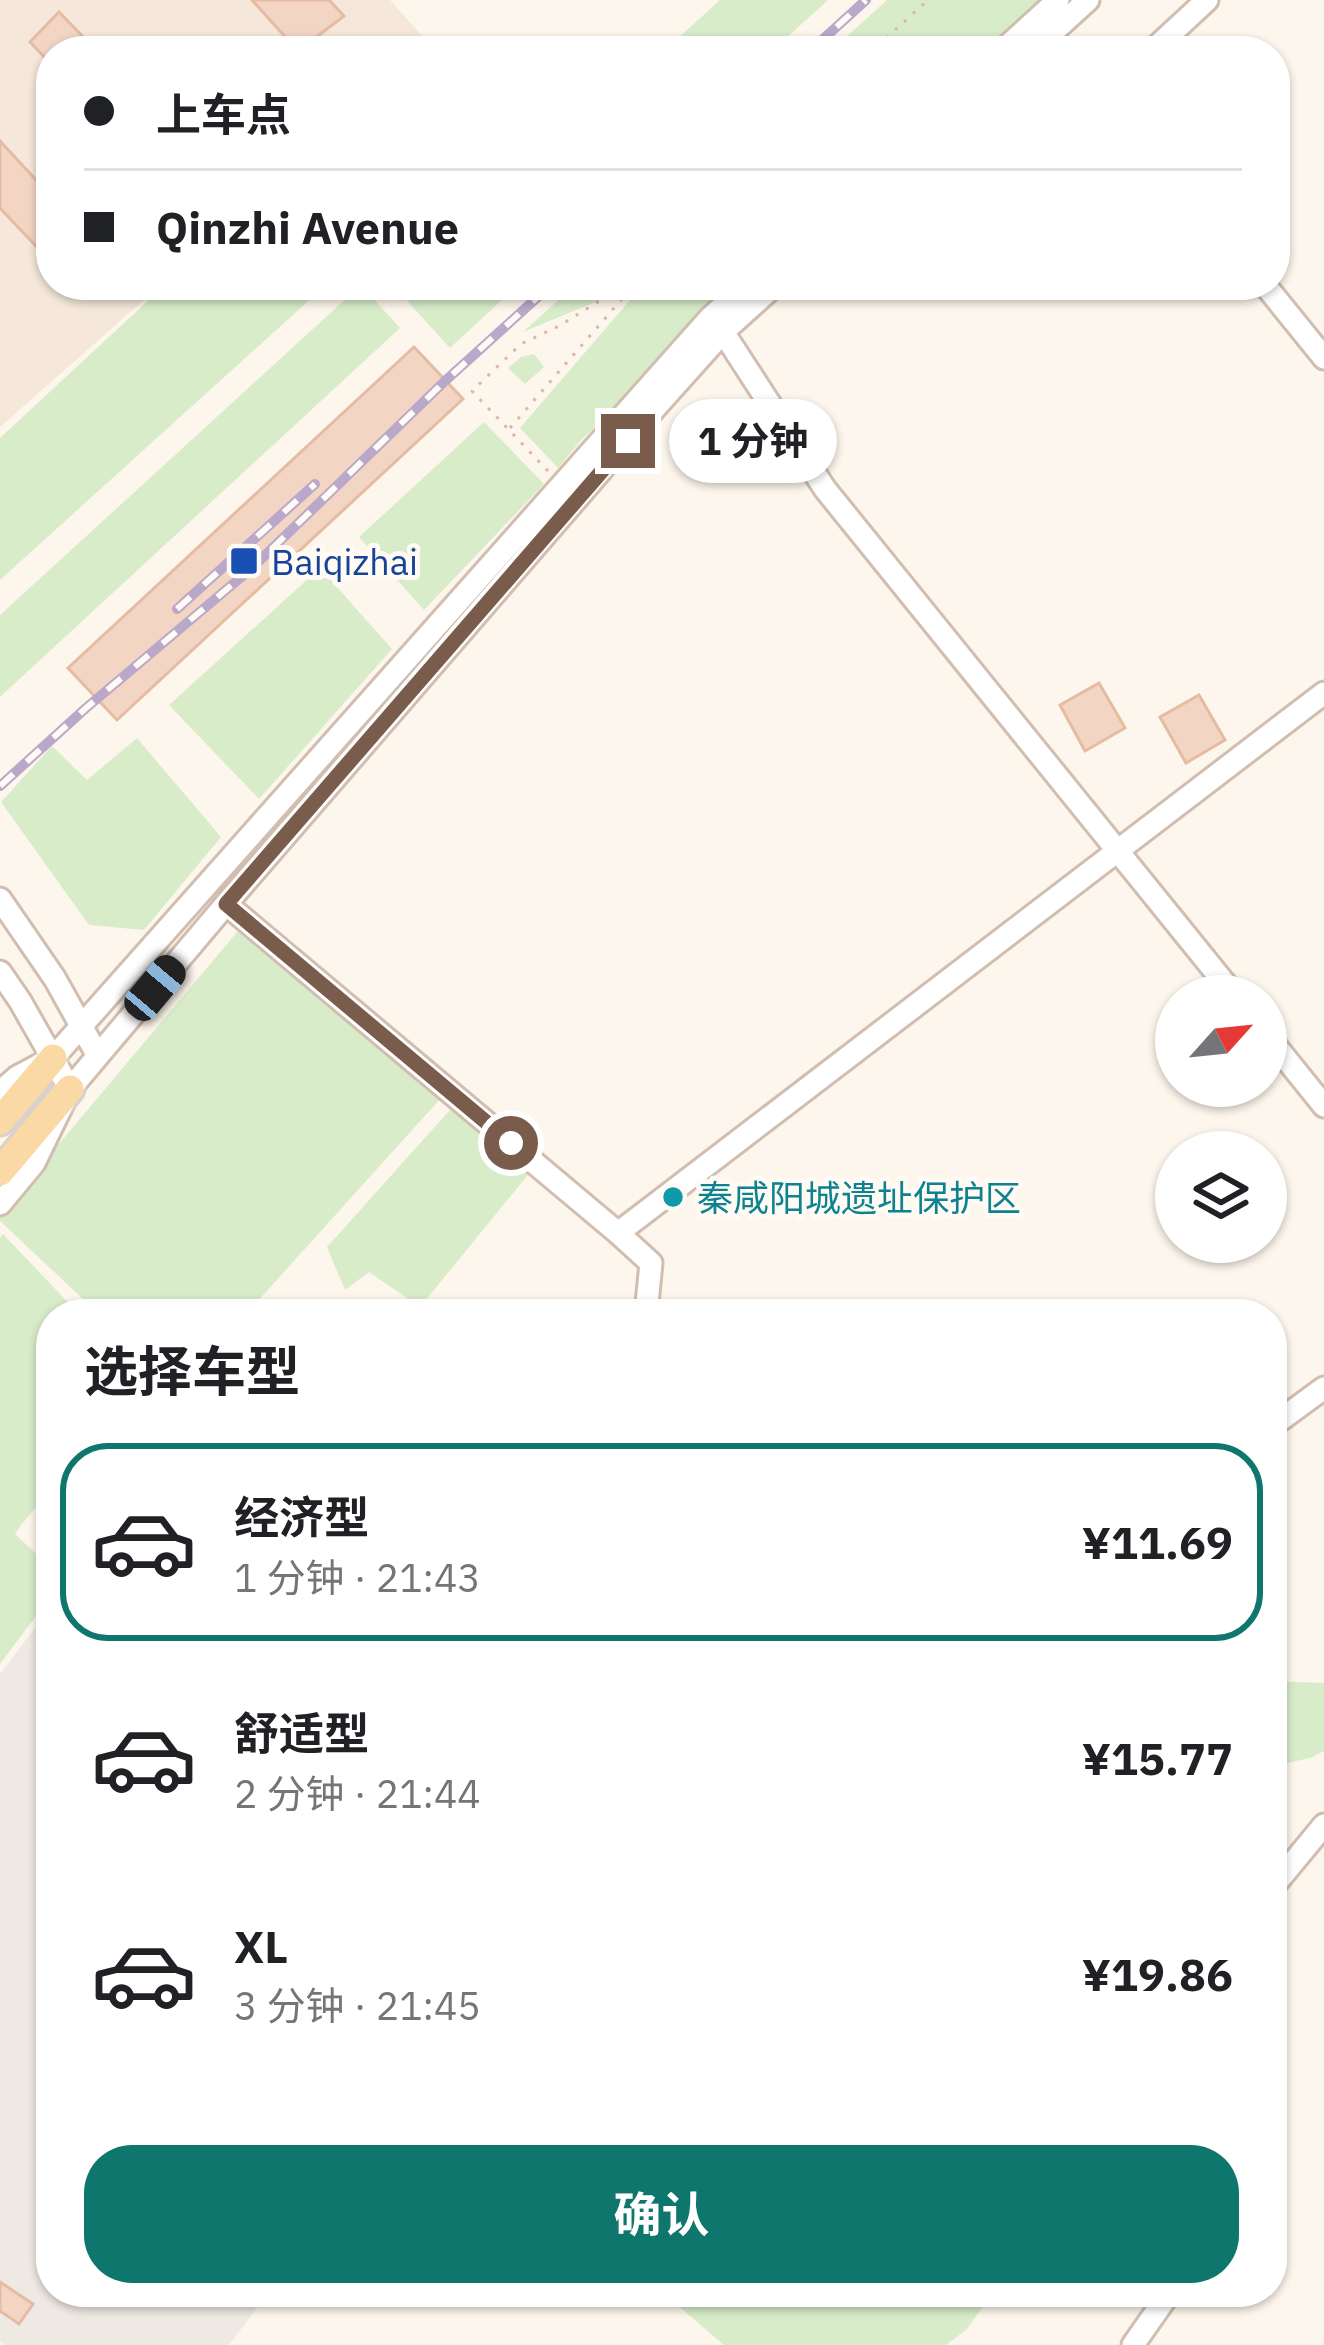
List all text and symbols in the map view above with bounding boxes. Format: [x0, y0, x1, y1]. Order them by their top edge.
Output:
text: 上车点 [156, 85, 291, 143]
text: Qinzhi Avenue [156, 198, 459, 256]
callout: 1 分钟 [670, 399, 838, 483]
route end [601, 414, 655, 468]
text: 1 分钟 [698, 415, 808, 466]
place label: Baiqizhai [271, 538, 418, 585]
marker: Baiqizhai [228, 545, 260, 577]
car [118, 949, 192, 1027]
north arrow [1155, 975, 1287, 1107]
map controls [1155, 975, 1287, 1263]
route start [484, 1116, 538, 1170]
button: layers [1155, 1131, 1287, 1263]
place label: 秦咸阳城遗址保护区 [697, 1174, 1021, 1221]
marker: 秦咸阳城遗址保护区 [660, 1184, 686, 1210]
text: 选择车型 [84, 1336, 300, 1406]
icon: car [90, 1488, 198, 1596]
text: 经济型 [234, 1488, 369, 1546]
text: ¥11.69 [1082, 1513, 1233, 1571]
text: 1 分钟 · 21:43 [234, 1552, 481, 1603]
icon: car [90, 1704, 198, 1812]
text: 舒适型 [234, 1704, 369, 1762]
text: ¥15.77 [1082, 1729, 1233, 1787]
text: 2 分钟 · 21:44 [234, 1768, 481, 1819]
text: XL [234, 1917, 288, 1975]
icon: car [90, 1920, 198, 2028]
text: ¥19.86 [1082, 1945, 1233, 2003]
text: 3 分钟 · 21:45 [234, 1980, 481, 2031]
button: 确认 [84, 2145, 1239, 2283]

